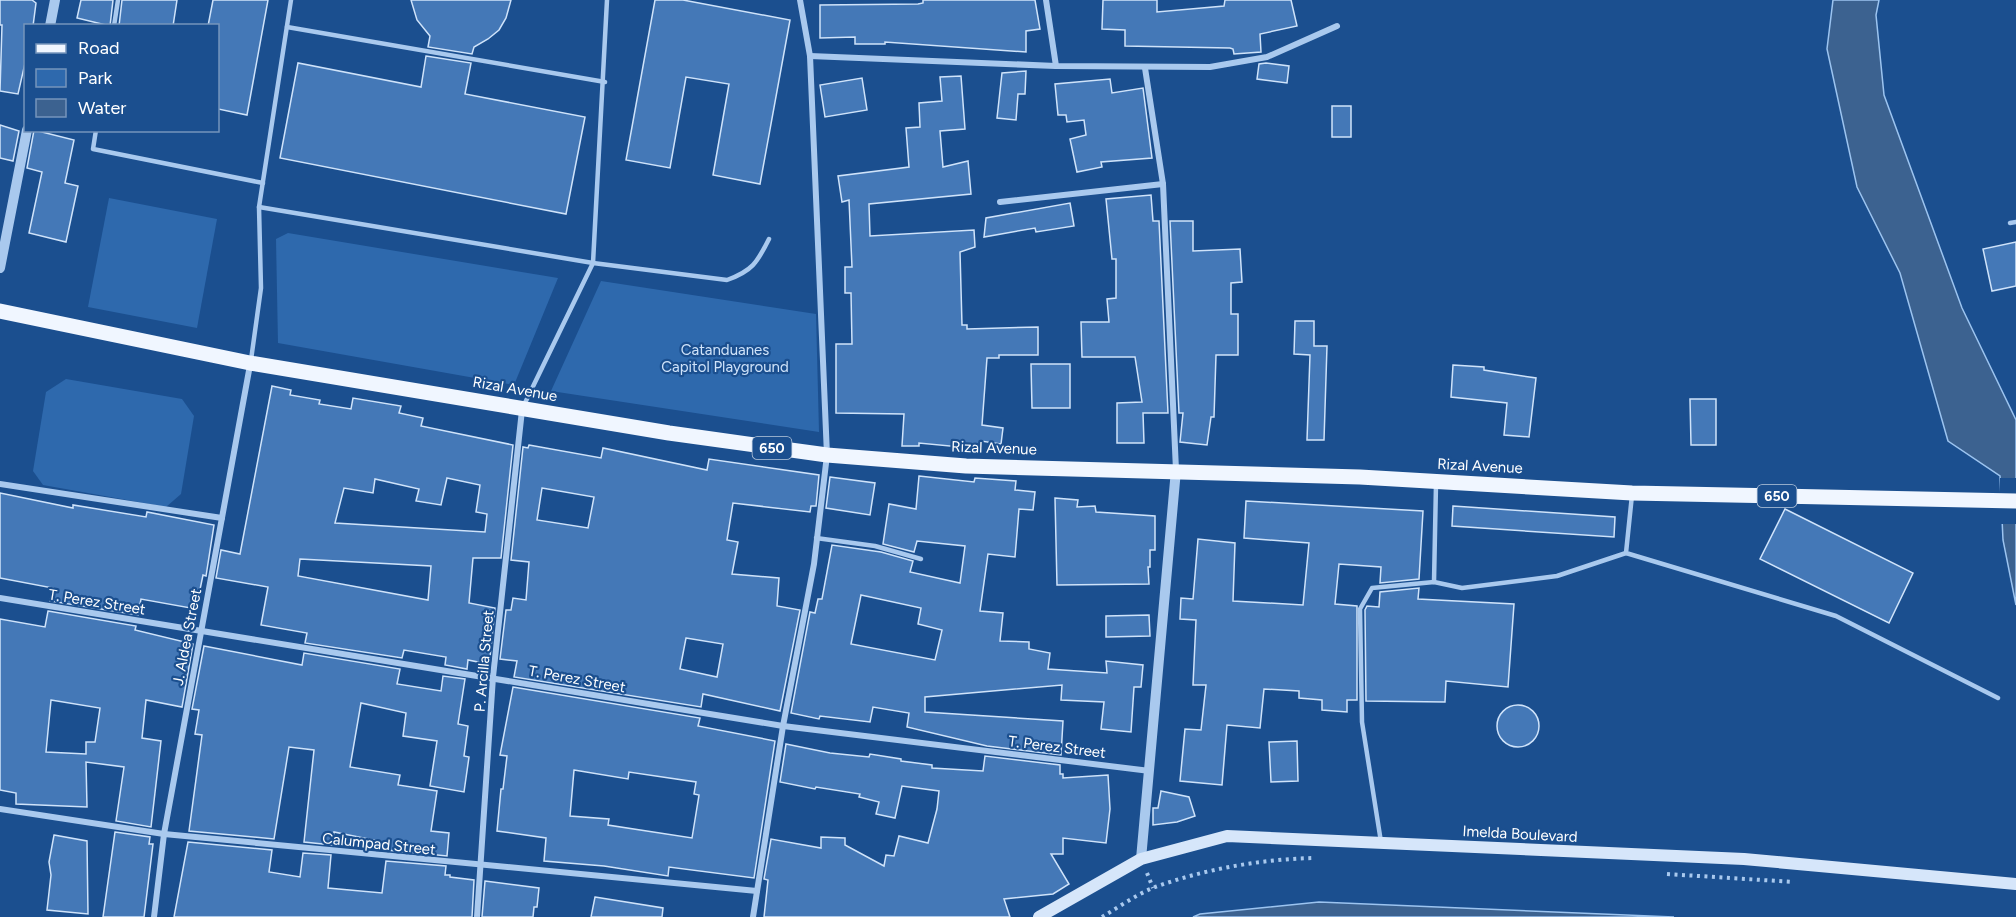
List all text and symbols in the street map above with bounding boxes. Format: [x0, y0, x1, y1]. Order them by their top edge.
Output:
legend [24, 24, 219, 132]
text: Road [78, 37, 119, 59]
text: Park [78, 67, 113, 89]
text: Water [78, 97, 126, 119]
park label: Catanduanes Capitol Playground [661, 341, 789, 376]
street label: Rizal Avenue [471, 373, 559, 405]
road number: 650 [752, 437, 792, 459]
street label: Rizal Avenue [951, 438, 1037, 458]
street label: Rizal Avenue [1437, 455, 1523, 477]
road number: 650 [1758, 485, 1796, 507]
street label: T. Perez Street [47, 585, 147, 619]
street label: J. Aldea Street [169, 587, 205, 687]
street label: P. Arcilla Street [471, 609, 497, 713]
street label: T. Perez Street [527, 662, 627, 696]
street label: T. Perez Street [1007, 732, 1107, 762]
street label: Imelda Boulevard [1462, 822, 1578, 846]
street label: Calumpad Street [321, 829, 437, 859]

